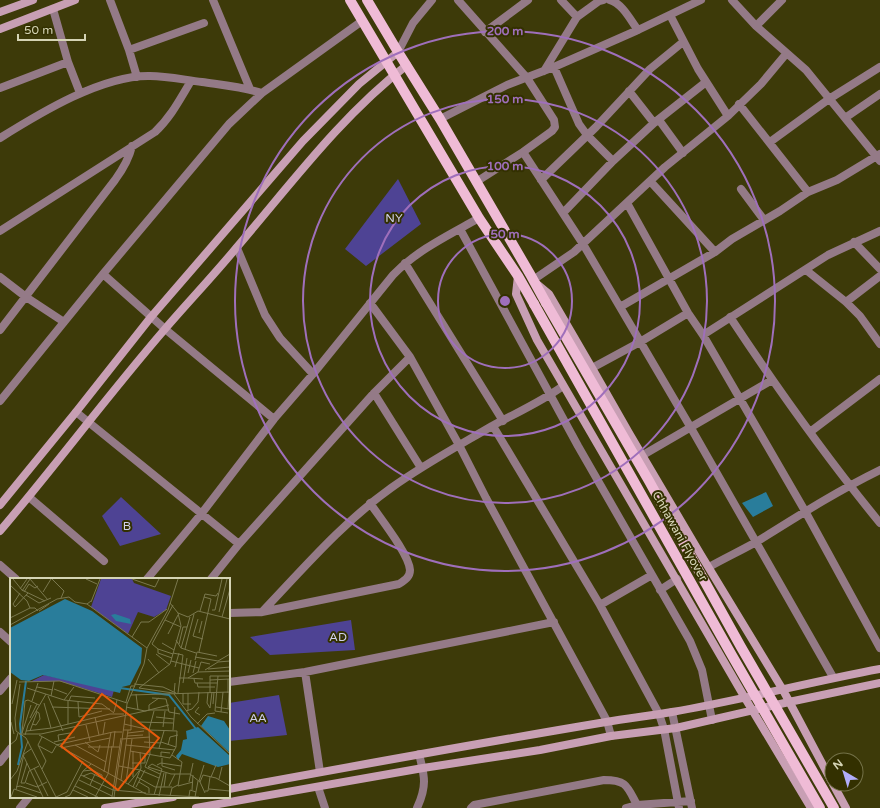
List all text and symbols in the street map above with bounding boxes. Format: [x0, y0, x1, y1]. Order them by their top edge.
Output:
scale bar [18, 16, 85, 42]
text: 50 m [24, 23, 53, 37]
text: 200 m [487, 24, 523, 38]
text: 150 m [487, 92, 523, 106]
text: 100 m [487, 159, 523, 173]
park label: NY [385, 211, 403, 225]
text: 50 m [490, 227, 520, 241]
centre of rings [498, 294, 512, 308]
street label: Chhawani Flyover [649, 489, 711, 584]
park label: B [123, 519, 131, 533]
inset map [10, 578, 230, 798]
park label: AD [329, 630, 347, 644]
park label: AA [249, 711, 267, 725]
north arrow [824, 752, 864, 792]
text: N [831, 757, 846, 772]

